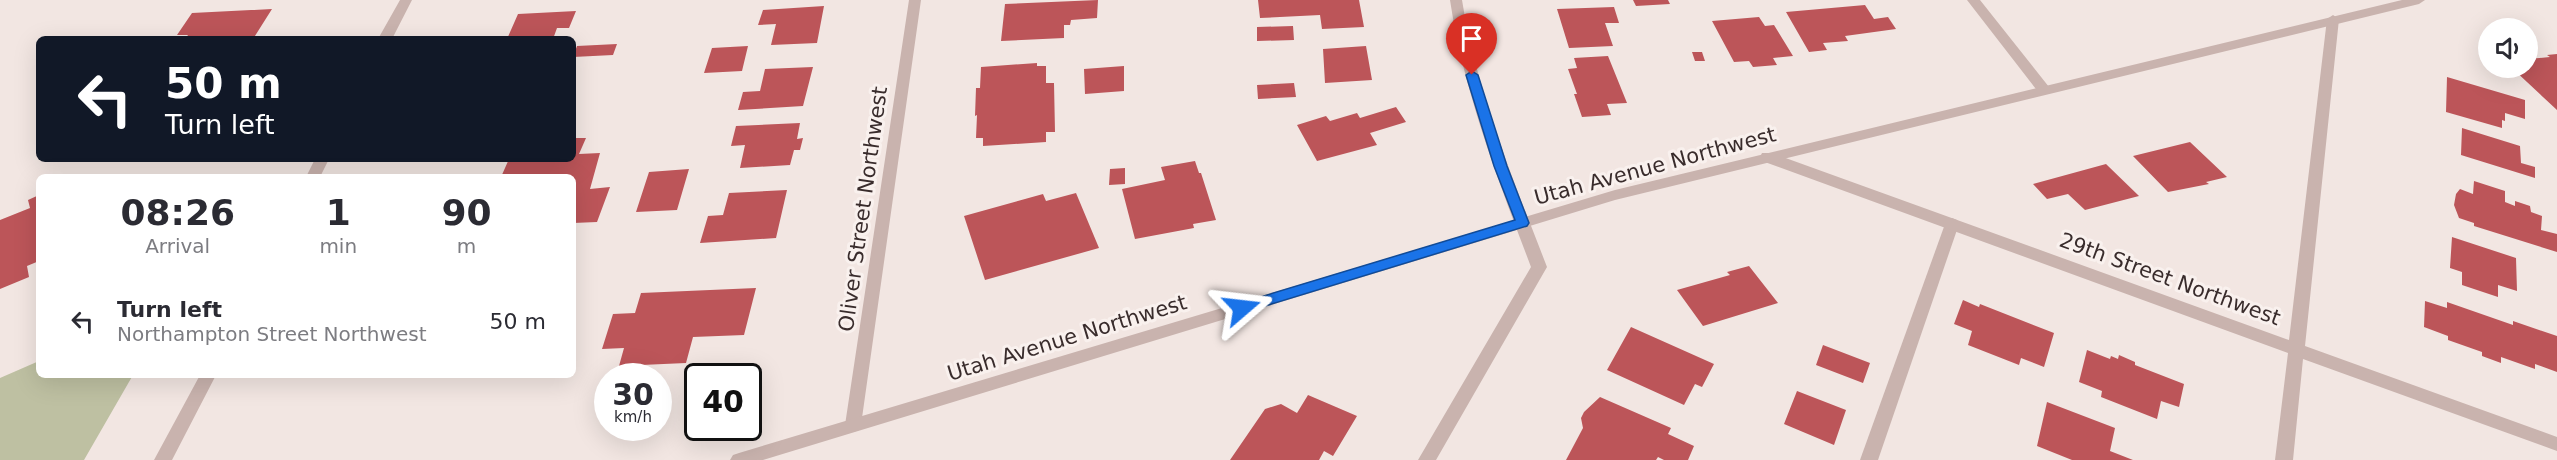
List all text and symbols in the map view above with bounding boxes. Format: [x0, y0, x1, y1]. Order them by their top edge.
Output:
pin [1446, 13, 1497, 75]
map controls [2478, 18, 2538, 78]
button: sound [2478, 18, 2538, 78]
icon: arrive [1455, 22, 1488, 55]
text: 50 m [165, 59, 282, 108]
icon: left [66, 60, 144, 138]
street label: Oliver Street Northwest [834, 85, 892, 333]
text: Turn left [165, 109, 275, 140]
street label: Utah Avenue Northwest [1532, 122, 1778, 210]
text: 08:26 [120, 192, 235, 233]
text: 1 [326, 192, 351, 233]
text: 90 [441, 192, 492, 233]
street label: 29th Street Northwest [2056, 228, 2284, 330]
text: Arrival [145, 234, 210, 258]
text: min [319, 234, 357, 258]
text: m [457, 234, 476, 258]
position arrow [1210, 276, 1274, 340]
street label: Utah Avenue Northwest [944, 290, 1190, 386]
text: Turn left [117, 297, 222, 322]
icon: left [66, 305, 99, 338]
text: 50 m [490, 309, 546, 334]
text: Northampton Street Northwest [117, 322, 426, 346]
speed limit sign: 40 [684, 363, 762, 441]
text: 30 [612, 377, 654, 412]
text: km/h [614, 408, 652, 426]

